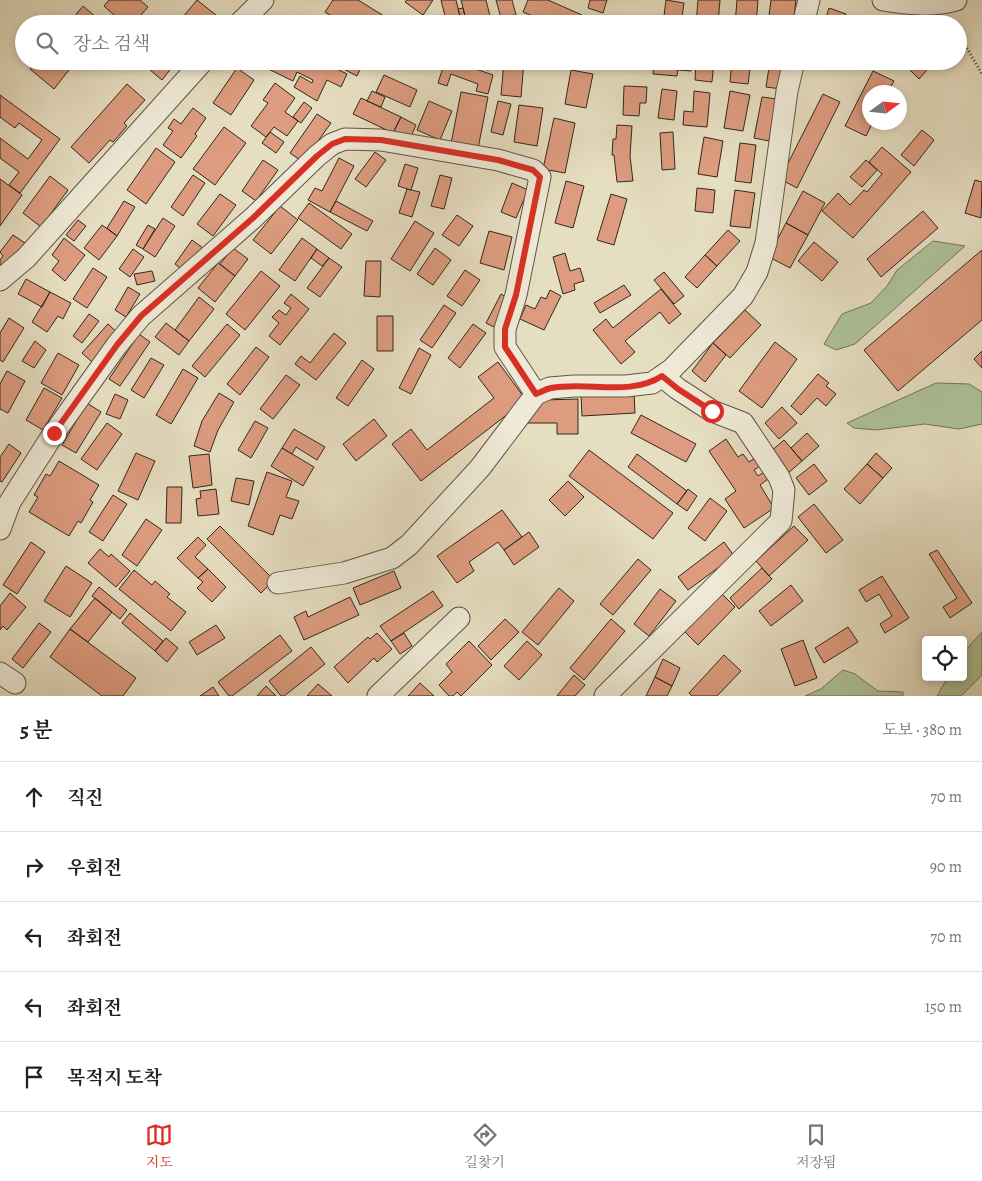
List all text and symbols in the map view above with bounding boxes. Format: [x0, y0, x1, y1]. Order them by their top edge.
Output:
search box [15, 15, 967, 70]
icon: search [33, 29, 61, 57]
text: 장소 검색 [73, 31, 150, 57]
north arrow [862, 85, 907, 130]
route start [701, 400, 724, 423]
route end [43, 422, 66, 445]
map controls [922, 636, 967, 681]
button: locate [922, 636, 967, 681]
text: 5 분 [20, 716, 53, 744]
text: 도보 · 380 m [882, 719, 962, 741]
icon: ahead [20, 783, 48, 811]
text: 직진 [67, 785, 104, 811]
text: 70 m [930, 786, 962, 808]
icon: right [20, 853, 48, 881]
text: 우회전 [67, 855, 122, 881]
text: 90 m [930, 856, 962, 878]
icon: left [20, 923, 48, 951]
text: 좌회전 [67, 925, 122, 951]
text: 70 m [930, 926, 962, 948]
icon: left [20, 993, 48, 1021]
text: 좌회전 [67, 995, 122, 1021]
text: 150 m [925, 996, 962, 1018]
icon: arrive [20, 1063, 48, 1091]
text: 목적지 도착 [67, 1065, 162, 1091]
tab: 지도 [145, 1121, 173, 1172]
tab: 길찾기 [464, 1121, 505, 1172]
tab: 저장됨 [796, 1121, 837, 1172]

